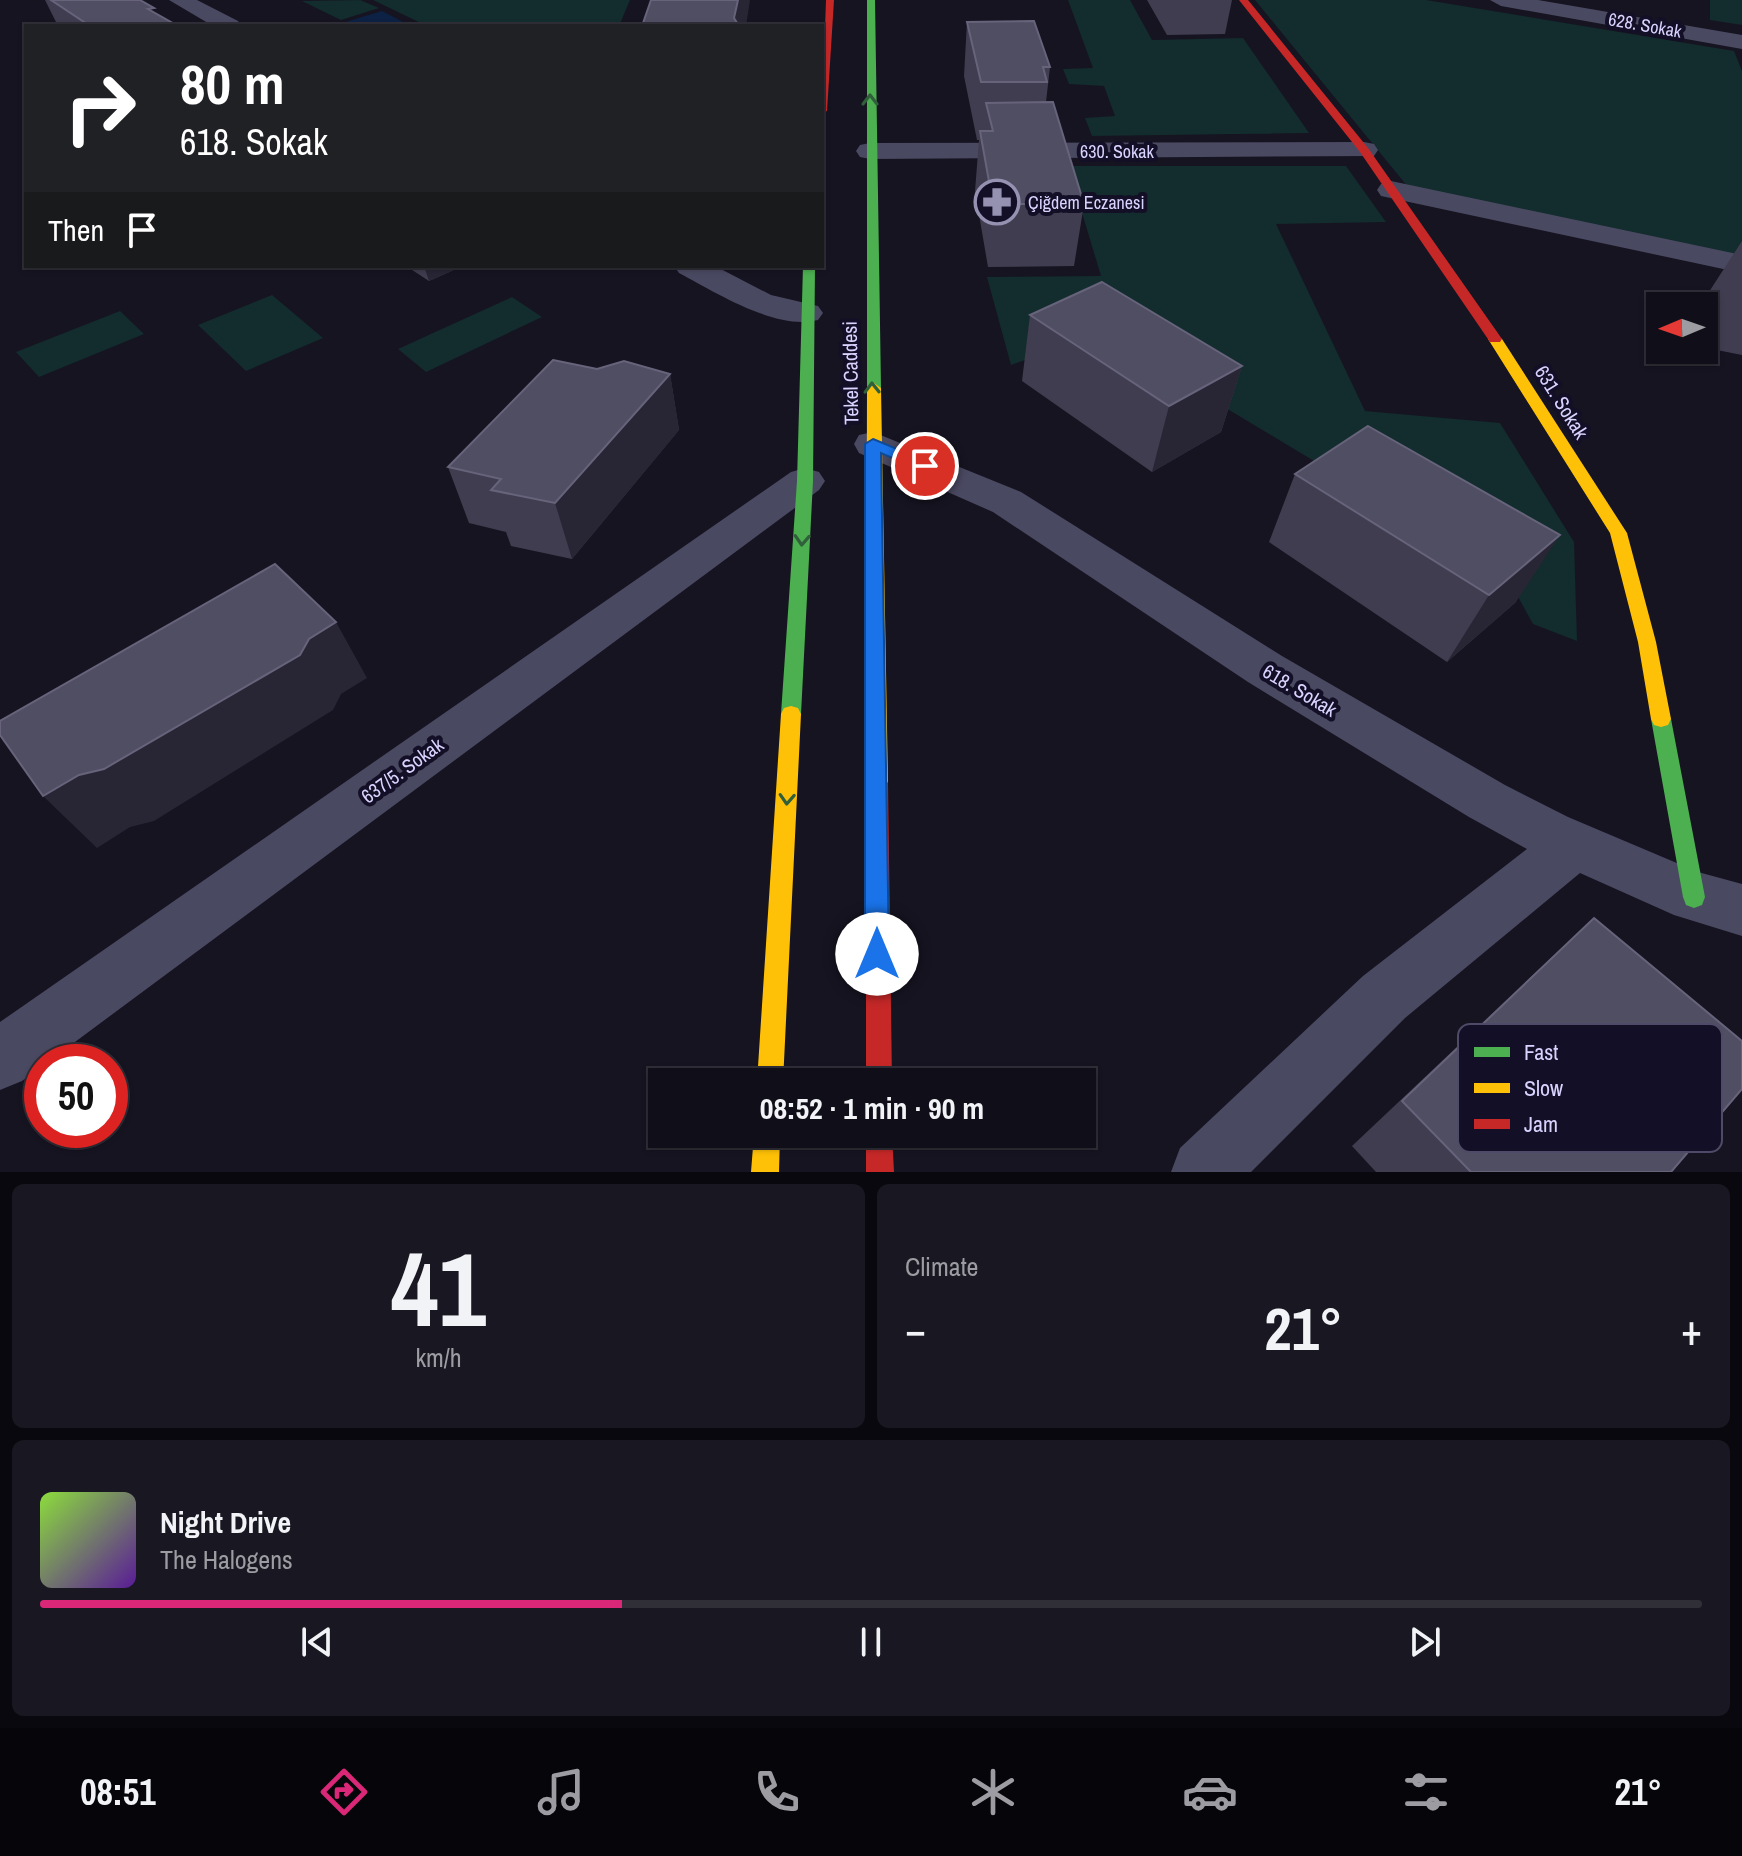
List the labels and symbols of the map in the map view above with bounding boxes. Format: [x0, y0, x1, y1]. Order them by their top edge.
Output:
street label: 628. Sokak [1606, 6, 1684, 44]
one-way arrow [861, 93, 879, 106]
street label: 630. Sokak [1080, 139, 1155, 164]
pharmacy icon: Çiğdem Eczanesi [973, 178, 1021, 226]
place label: Çiğdem Eczanesi [1028, 190, 1145, 215]
north arrow [1646, 292, 1718, 364]
street label: Tekel Caddesi [836, 321, 864, 425]
street label: 631. Sokak [1529, 360, 1596, 445]
one-way arrow [863, 381, 881, 394]
pin [891, 432, 959, 500]
one-way arrow [794, 534, 811, 547]
street label: 618. Sokak [1258, 657, 1343, 723]
street label: 637/5. Sokak [355, 730, 449, 809]
one-way arrow [779, 793, 796, 806]
position arrow [835, 912, 919, 996]
legend [1458, 1024, 1722, 1152]
text: Fast [1524, 1037, 1558, 1067]
speed limit sign: 50 [24, 1044, 128, 1148]
text: Slow [1524, 1073, 1563, 1103]
text: Jam [1524, 1109, 1558, 1139]

